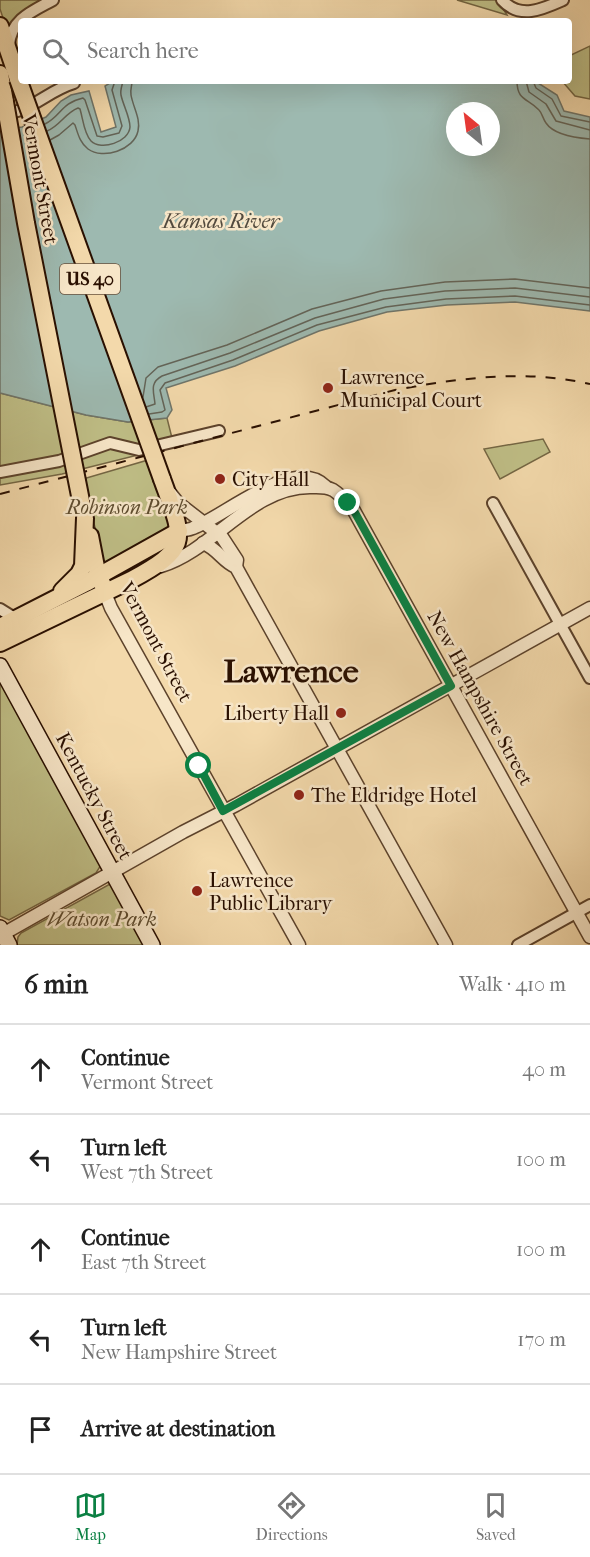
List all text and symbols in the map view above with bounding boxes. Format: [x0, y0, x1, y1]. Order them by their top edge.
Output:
search box [18, 18, 572, 84]
icon: search [39, 35, 72, 68]
text: Search here [87, 38, 199, 64]
north arrow [446, 102, 500, 156]
street label: Vermont Street [17, 111, 63, 246]
water label: Kansas River [161, 209, 281, 233]
road number: US 40 [60, 264, 120, 294]
place label: Lawrence Municipal Court [340, 366, 482, 412]
marker: Lawrence Municipal Court [321, 381, 335, 395]
place label: City Hall [232, 468, 310, 491]
marker: City Hall [213, 472, 227, 486]
route end [334, 489, 360, 515]
park label: Robinson Park [64, 496, 188, 519]
street label: Vermont Street [114, 577, 197, 706]
street label: New Hampshire Street [422, 607, 538, 789]
district label: Lawrence [223, 653, 359, 690]
place label: Liberty Hall [224, 702, 329, 725]
marker: Liberty Hall [334, 706, 348, 720]
street label: Kentucky Street [51, 728, 137, 864]
route start [185, 752, 211, 778]
place label: The Eldridge Hotel [311, 784, 477, 807]
marker: The Eldridge Hotel [292, 788, 306, 802]
place label: Lawrence Public Library [209, 869, 333, 915]
marker: Lawrence Public Library [190, 884, 204, 898]
park label: Watson Park [47, 908, 157, 931]
text: 6 min [24, 969, 88, 1000]
text: Walk · 410 m [459, 973, 566, 996]
text: Continue [81, 1045, 170, 1071]
icon: ahead [24, 1053, 57, 1086]
text: 40 m [522, 1058, 566, 1081]
text: Vermont Street [81, 1071, 214, 1094]
text: Turn left [81, 1135, 167, 1161]
icon: left [24, 1143, 57, 1176]
text: 100 m [516, 1148, 566, 1171]
text: West 7th Street [81, 1161, 213, 1184]
text: Continue [81, 1225, 170, 1251]
icon: ahead [24, 1233, 57, 1266]
text: 100 m [516, 1238, 566, 1261]
text: East 7th Street [81, 1251, 206, 1274]
text: Turn left [81, 1315, 167, 1341]
icon: left [24, 1323, 57, 1356]
text: 170 m [517, 1328, 566, 1351]
text: New Hampshire Street [81, 1341, 277, 1364]
icon: arrive [24, 1413, 57, 1446]
text: Arrive at destination [81, 1416, 275, 1442]
tab: Map [74, 1489, 107, 1544]
tab: Directions [256, 1489, 328, 1544]
tab: Saved [476, 1489, 516, 1544]

